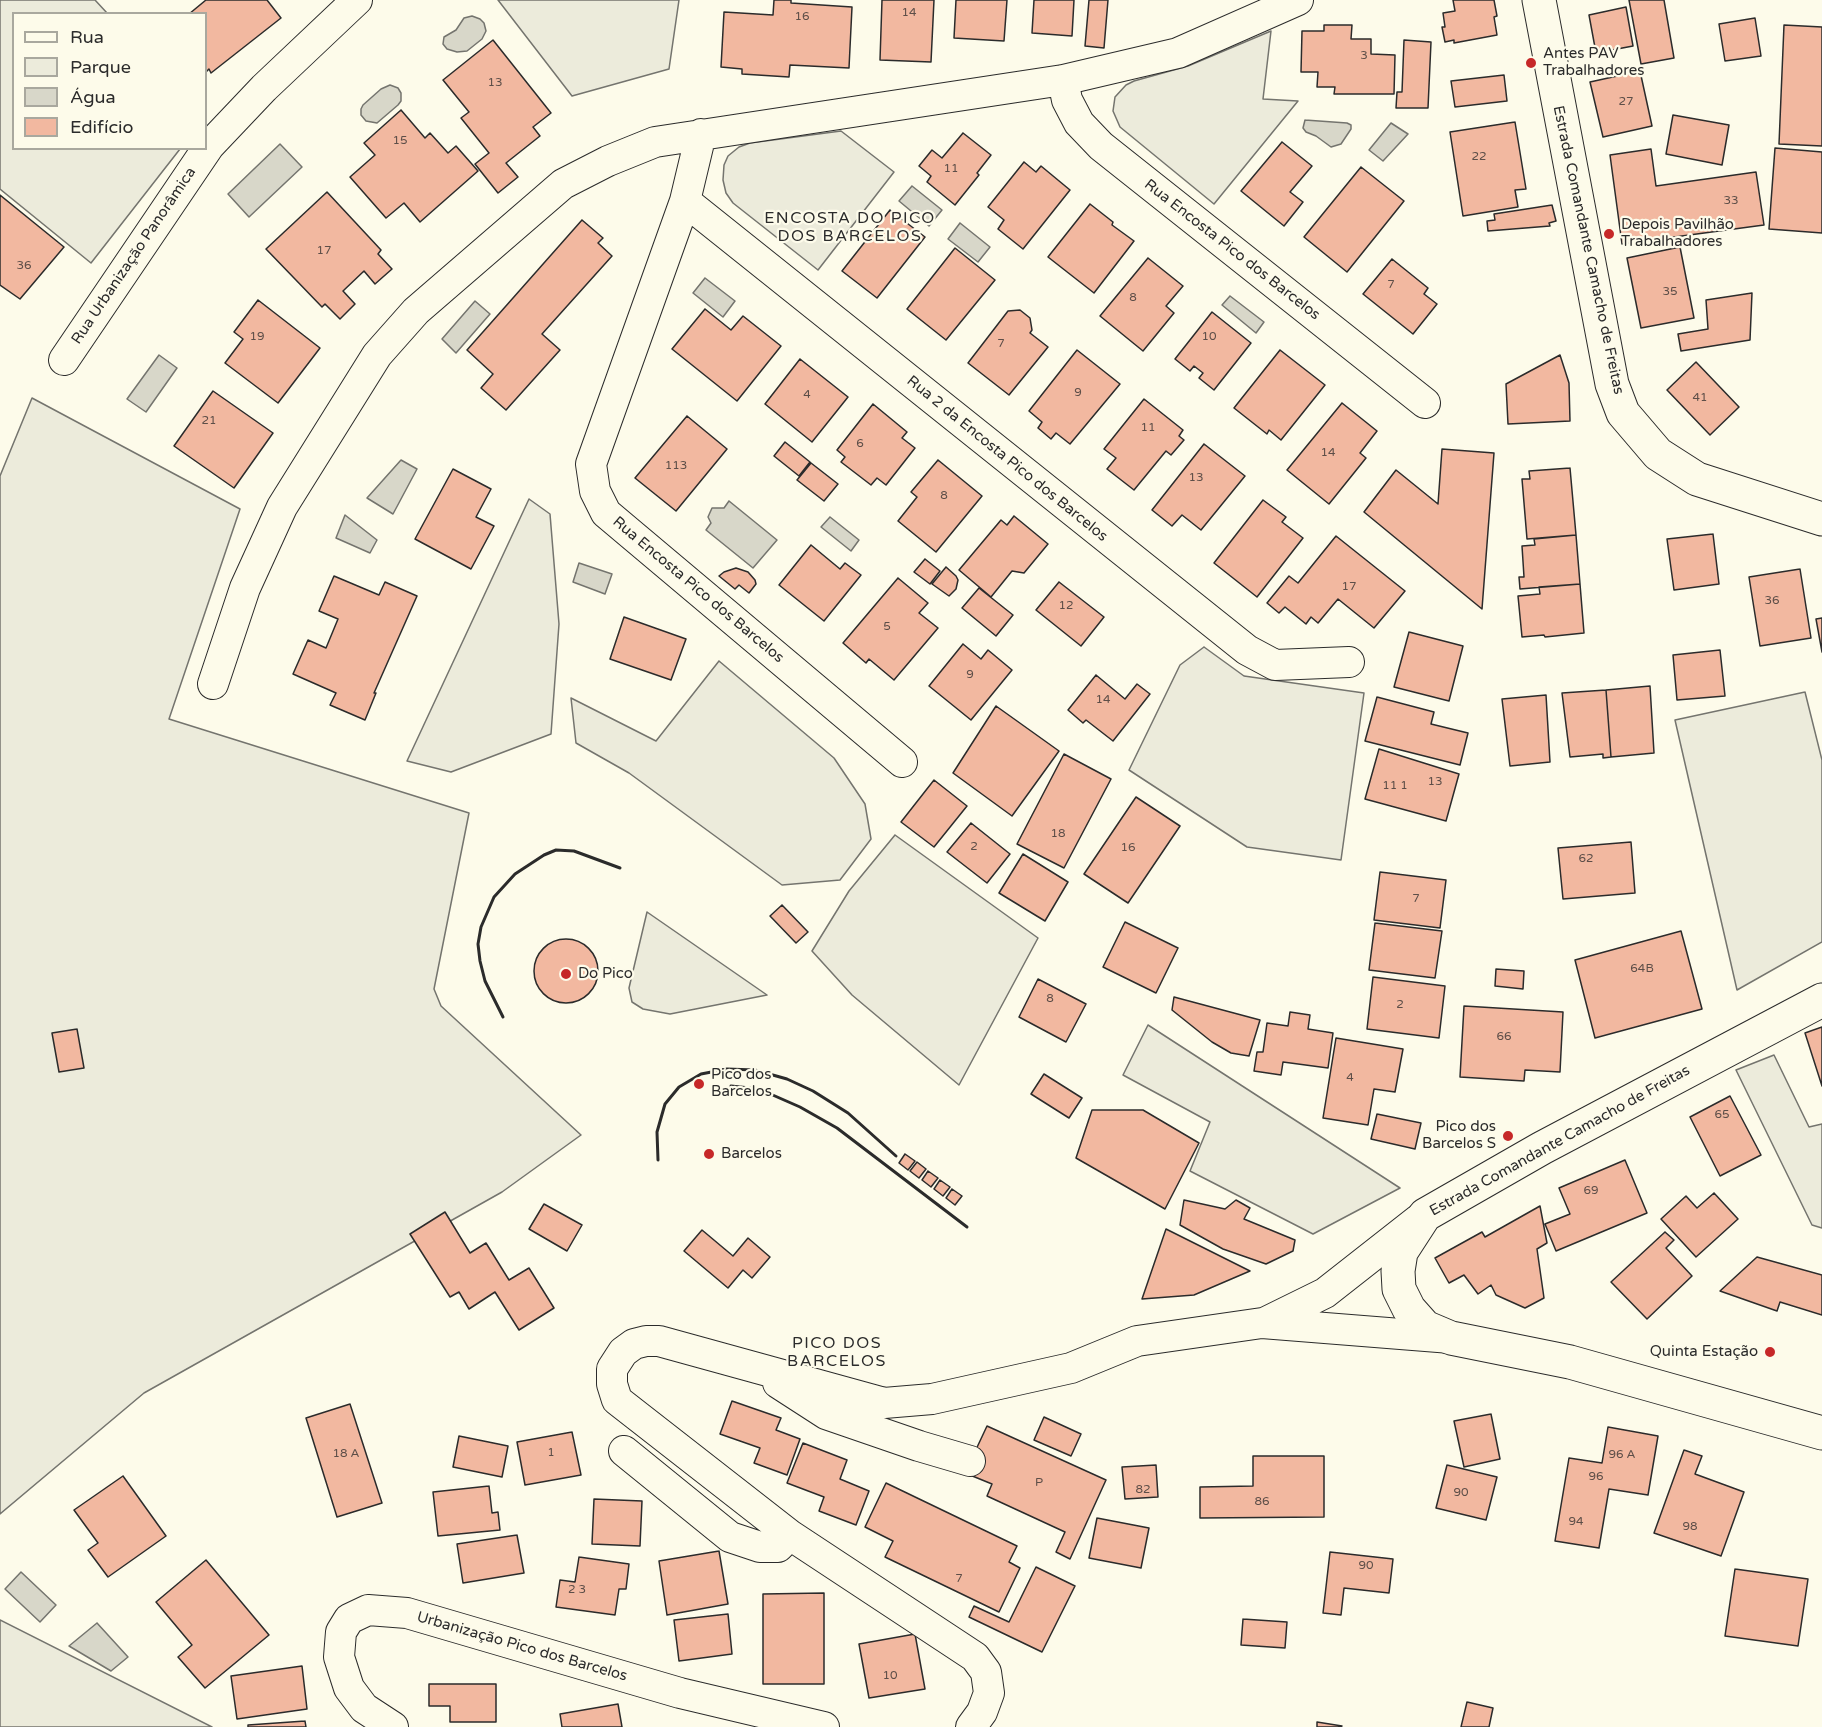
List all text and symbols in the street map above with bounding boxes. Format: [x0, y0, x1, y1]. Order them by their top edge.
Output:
house number: 14 [901, 6, 917, 20]
house number: 16 [794, 10, 810, 24]
legend [12, 12, 207, 150]
text: Rua [70, 26, 104, 48]
place label: Antes PAV Trabalhadores [1543, 45, 1644, 80]
house number: 3 [1360, 49, 1368, 63]
text: Parque [70, 56, 131, 78]
marker: Antes PAV Trabalhadores [1524, 56, 1538, 70]
house number: 13 [487, 76, 503, 90]
text: Água [70, 86, 116, 108]
house number: 27 [1618, 95, 1634, 109]
street label: Estrada Comandante Camacho de Freitas [1549, 104, 1627, 396]
text: Edifício [70, 116, 133, 138]
house number: 15 [392, 134, 408, 148]
house number: 22 [1471, 150, 1487, 164]
house number: 11 [943, 162, 959, 176]
street label: Rua Urbanização Panorâmica [68, 164, 200, 348]
street label: Rua Encosta Pico dos Barcelos [1141, 176, 1323, 324]
house number: 33 [1723, 194, 1739, 208]
district label: ENCOSTA DO PICO DOS BARCELOS [764, 209, 936, 247]
place label: Depois Pavilhão Trabalhadores [1621, 216, 1734, 251]
marker: Depois Pavilhão Trabalhadores [1602, 227, 1616, 241]
house number: 17 [316, 244, 332, 258]
house number: 36 [16, 259, 32, 273]
house number: 7 [1387, 278, 1395, 292]
house number: 35 [1662, 285, 1678, 299]
house number: 8 [1129, 291, 1137, 305]
house number: 19 [249, 330, 265, 344]
house number: 10 [1201, 330, 1217, 344]
house number: 7 [997, 337, 1005, 351]
street label: Rua 2 da Encosta Pico dos Barcelos [903, 372, 1111, 546]
house number: 9 [1074, 386, 1082, 400]
house number: 4 [803, 388, 811, 402]
house number: 41 [1692, 391, 1708, 405]
house number: 21 [201, 414, 217, 428]
house number: 11 [1140, 421, 1156, 435]
house number: 6 [856, 437, 864, 451]
house number: 14 [1320, 446, 1336, 460]
house number: 113 [665, 459, 687, 473]
house number: 13 [1188, 471, 1204, 485]
house number: 8 [940, 489, 948, 503]
street label: Rua Encosta Pico dos Barcelos [609, 513, 787, 667]
house number: 17 [1341, 580, 1357, 594]
house number: 36 [1764, 594, 1780, 608]
house number: 12 [1058, 599, 1074, 613]
house number: 5 [883, 620, 891, 634]
house number: 9 [966, 668, 974, 682]
house number: 14 [1095, 693, 1111, 707]
house number: 13 [1427, 775, 1443, 789]
house number: 11 1 [1382, 779, 1408, 793]
house number: 18 [1050, 827, 1066, 841]
house number: 2 [970, 840, 978, 854]
house number: 16 [1120, 841, 1136, 855]
house number: 62 [1578, 852, 1594, 866]
house number: 7 [1412, 892, 1420, 906]
house number: 64B [1630, 962, 1654, 976]
place label: Do Pico [578, 965, 633, 983]
marker: Do Pico [559, 967, 573, 981]
house number: 8 [1046, 992, 1054, 1006]
house number: 2 [1396, 998, 1404, 1012]
house number: 66 [1496, 1030, 1512, 1044]
street label: Estrada Comandante Camacho de Freitas [1427, 1062, 1693, 1220]
place label: Pico dos Barcelos [711, 1066, 772, 1101]
house number: 4 [1346, 1071, 1354, 1085]
marker: Pico dos Barcelos [692, 1077, 706, 1091]
house number: 65 [1714, 1108, 1730, 1122]
place label: Pico dos Barcelos S [1422, 1118, 1496, 1153]
marker: Pico dos Barcelos S [1501, 1129, 1515, 1143]
place label: Barcelos [721, 1145, 782, 1163]
marker: Barcelos [702, 1147, 716, 1161]
house number: 69 [1583, 1184, 1599, 1198]
district label: PICO DOS BARCELOS [787, 1334, 887, 1372]
place label: Quinta Estação [1650, 1343, 1758, 1361]
marker: Quinta Estação [1763, 1345, 1777, 1359]
house number: 1 [547, 1446, 555, 1460]
house number: 18 A [332, 1447, 360, 1461]
house number: 96 A [1608, 1448, 1636, 1462]
house number: 96 [1588, 1470, 1604, 1484]
house number: P [1035, 1476, 1043, 1490]
house number: 82 [1135, 1483, 1151, 1497]
house number: 90 [1453, 1486, 1469, 1500]
house number: 86 [1254, 1495, 1270, 1509]
house number: 94 [1568, 1515, 1584, 1529]
house number: 98 [1682, 1520, 1698, 1534]
house number: 90 [1358, 1559, 1374, 1573]
house number: 7 [955, 1572, 963, 1586]
house number: 2 3 [568, 1583, 586, 1597]
street label: Urbanização Pico dos Barcelos [415, 1608, 629, 1686]
house number: 10 [882, 1669, 898, 1683]

